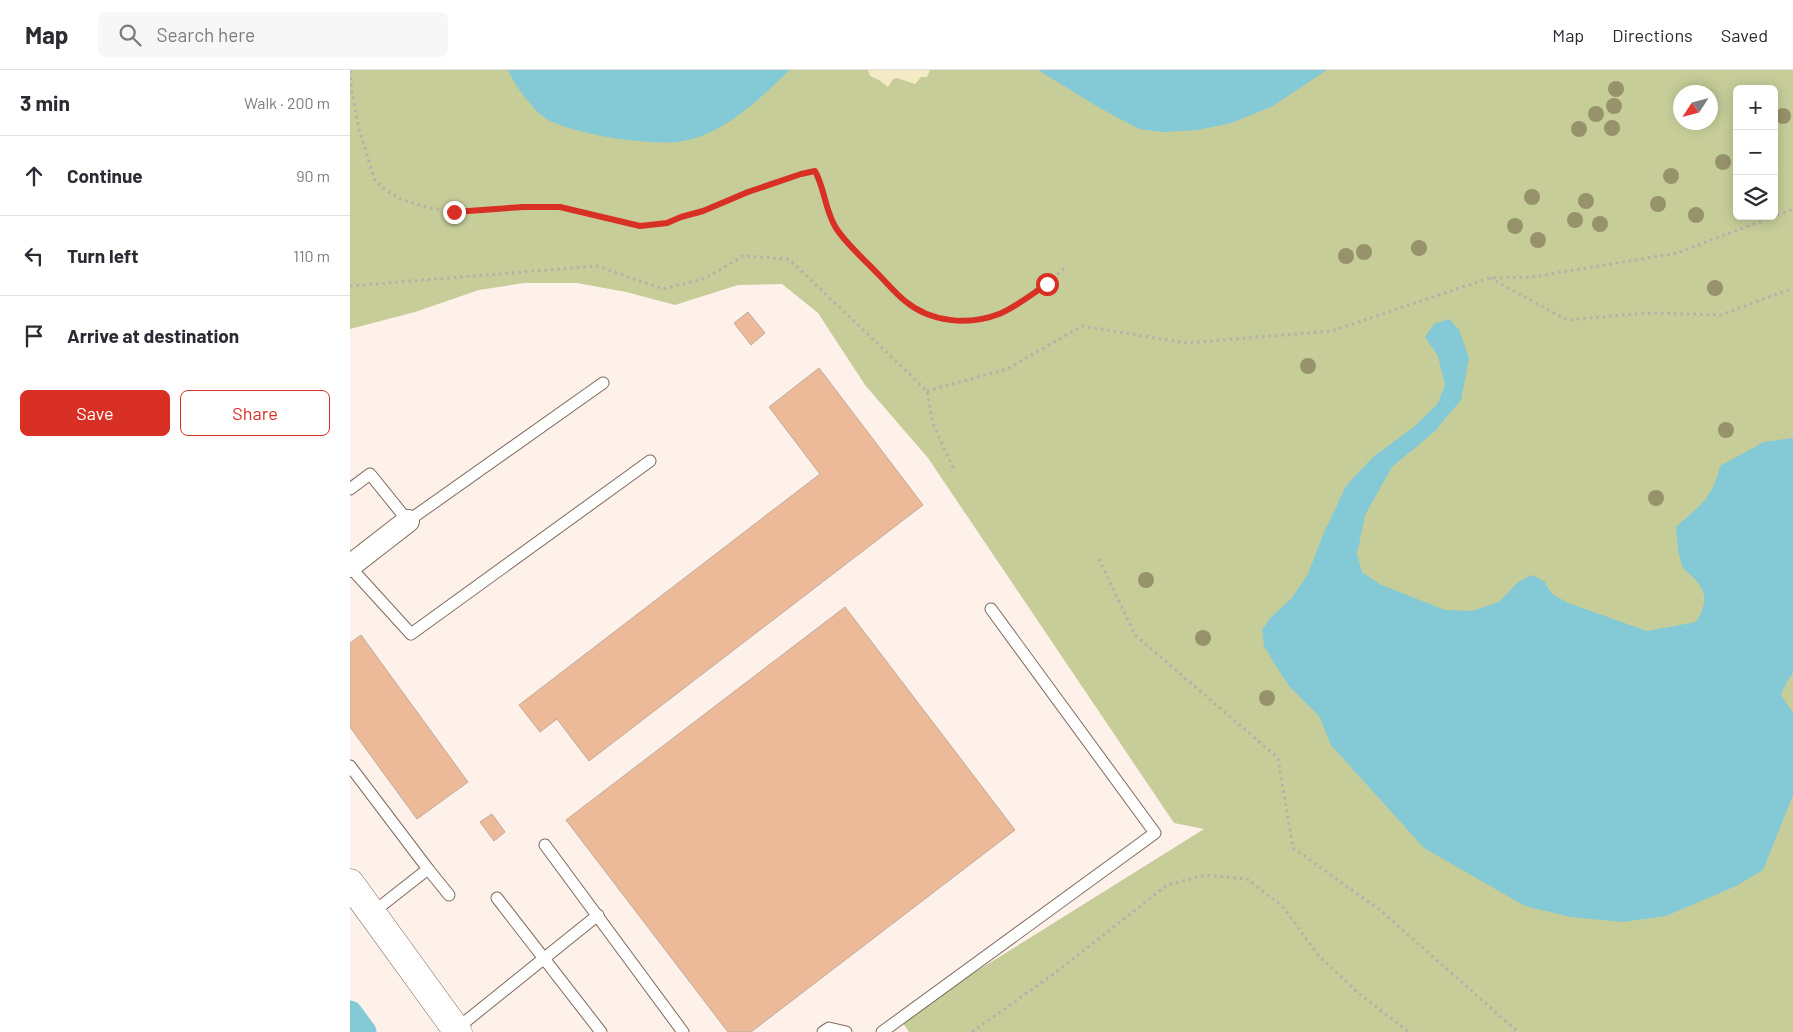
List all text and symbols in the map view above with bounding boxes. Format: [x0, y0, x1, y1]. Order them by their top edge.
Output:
search box [98, 12, 448, 57]
text: Map [25, 20, 68, 49]
icon: search [116, 21, 144, 49]
text: Search here [156, 23, 255, 46]
text: Map [1552, 24, 1584, 46]
text: Directions [1612, 24, 1693, 46]
text: Saved [1721, 24, 1768, 46]
north arrow [1673, 85, 1718, 130]
map controls [1733, 85, 1778, 220]
button: + [1733, 85, 1778, 130]
text: 3 min [20, 90, 70, 115]
text: Walk · 200 m [244, 93, 330, 112]
button: − [1733, 130, 1778, 175]
icon: ahead [20, 162, 48, 190]
text: Continue [67, 164, 143, 187]
text: 90 m [296, 166, 330, 185]
button: layers [1733, 175, 1778, 220]
route end [443, 201, 466, 224]
icon: left [20, 242, 48, 270]
text: Turn left [67, 244, 138, 267]
text: 110 m [293, 246, 330, 265]
route start [1036, 273, 1059, 296]
icon: arrive [20, 322, 48, 350]
text: Arrive at destination [67, 324, 239, 347]
button: Save [20, 390, 170, 436]
button: Share [180, 390, 330, 436]

